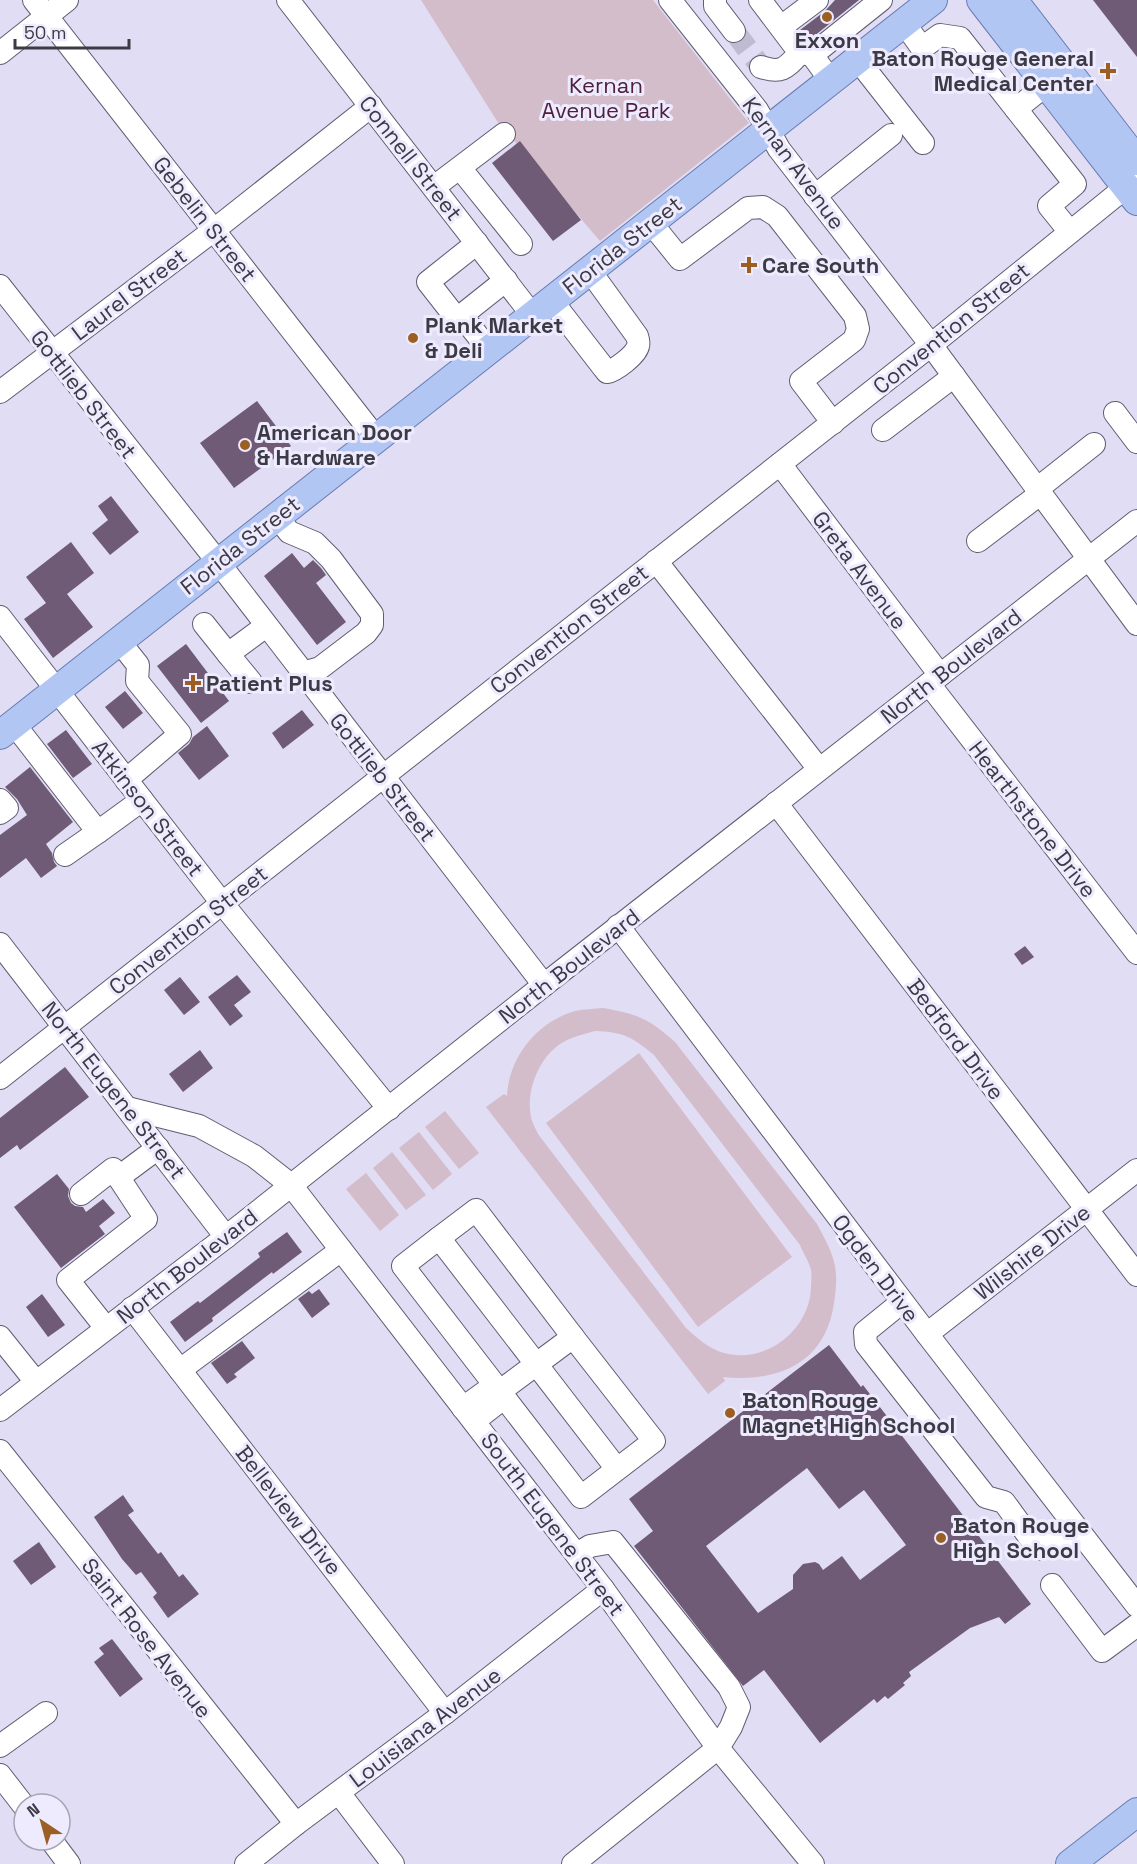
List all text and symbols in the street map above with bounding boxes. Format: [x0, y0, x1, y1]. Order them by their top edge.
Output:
marker: Exxon [820, 10, 834, 24]
scale bar [15, 12, 129, 50]
text: 50 m [24, 21, 66, 44]
place label: Exxon [795, 26, 859, 54]
place label: Baton Rouge General Medical Center [871, 44, 1094, 97]
marker: Baton Rouge General Medical Center [1099, 62, 1117, 80]
park label: Kernan Avenue Park [541, 71, 671, 124]
street label: Connell Street [353, 90, 469, 226]
street label: Kernan Avenue [737, 91, 851, 235]
street label: Gebelin Street [147, 151, 263, 287]
street label: Florida Street [557, 190, 687, 300]
street label: Laurel Street [66, 242, 192, 346]
place label: Care South [762, 251, 879, 279]
marker: Care South [740, 256, 758, 274]
street label: Convention Street [867, 256, 1035, 400]
place label: Plank Market & Deli [425, 311, 563, 364]
street label: Gottlieb Street [25, 324, 143, 464]
marker: Plank Market & Deli [406, 331, 420, 345]
place label: American Door & Hardware [257, 418, 412, 471]
marker: American Door & Hardware [238, 438, 252, 452]
street label: Florida Street [175, 490, 305, 600]
street label: Greta Avenue [806, 505, 914, 635]
street label: Convention Street [484, 558, 654, 700]
street label: North Boulevard [875, 602, 1027, 730]
place label: Patient Plus [206, 669, 333, 697]
marker: Patient Plus [184, 674, 202, 692]
street label: Gottlieb Street [324, 707, 442, 847]
street label: Atkinson Street [86, 734, 210, 882]
street label: Hearthstone Drive [963, 735, 1103, 903]
street label: Convention Street [103, 859, 273, 1001]
street label: North Boulevard [493, 902, 645, 1030]
street label: Bedford Drive [901, 973, 1011, 1105]
street label: North Eugene Street [36, 995, 192, 1185]
street label: Wilshire Drive [968, 1198, 1096, 1306]
street label: North Boulevard [111, 1202, 263, 1330]
street label: Ogden Drive [826, 1209, 926, 1327]
place label: Baton Rouge Magnet High School [742, 1386, 955, 1439]
marker: Baton Rouge Magnet High School [723, 1406, 737, 1420]
street label: South Eugene Street [475, 1427, 631, 1621]
street label: Belleview Drive [230, 1440, 348, 1580]
place label: Baton Rouge High School [953, 1511, 1089, 1564]
marker: Baton Rouge High School [934, 1531, 948, 1545]
street label: Saint Rose Avenue [76, 1552, 218, 1724]
street label: Louisiana Avenue [343, 1661, 507, 1793]
north arrow [12, 1792, 72, 1852]
text: N [23, 1799, 44, 1822]

